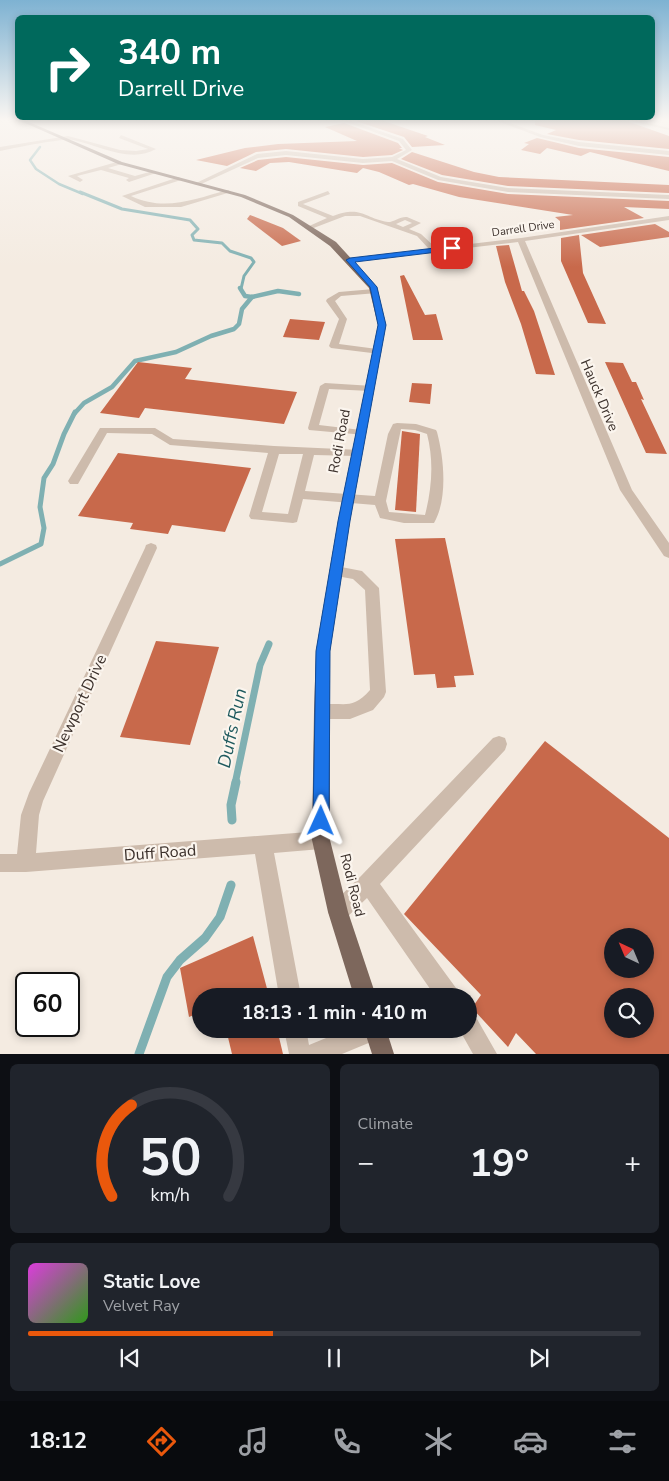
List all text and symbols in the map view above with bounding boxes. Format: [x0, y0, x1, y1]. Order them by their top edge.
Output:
text: 340 m [118, 29, 221, 76]
icon: right [35, 35, 100, 100]
text: Darrell Drive [118, 74, 244, 104]
street label: Darrell Drive [491, 217, 555, 240]
pin [431, 227, 473, 269]
icon: arrive [438, 234, 466, 262]
street label: Hauck Drive [576, 356, 623, 434]
street label: Rodi Road [324, 408, 355, 475]
street label: Newport Drive [48, 651, 112, 756]
water label: Duffs Run [212, 686, 252, 770]
position arrow [294, 794, 346, 846]
street label: Duff Road [123, 839, 197, 867]
street label: Rodi Road [335, 851, 370, 919]
north arrow [604, 928, 654, 978]
map controls [604, 928, 654, 1038]
speed limit sign: 60 [15, 972, 80, 1037]
button: search [604, 988, 654, 1038]
text: 18:13 · 1 min · 410 m [242, 1000, 427, 1026]
text: Climate [358, 1113, 413, 1135]
text: 50 [139, 1122, 201, 1193]
text: 19° [469, 1138, 529, 1189]
text: − [358, 1144, 374, 1182]
text: + [624, 1144, 641, 1182]
text: km/h [150, 1183, 189, 1207]
text: Static Love [103, 1269, 200, 1295]
text: Velvet Ray [103, 1295, 180, 1317]
icon: previous [116, 1344, 144, 1372]
icon: pause [320, 1344, 348, 1372]
icon: next [525, 1344, 553, 1372]
icon: directions [144, 1424, 179, 1459]
icon: music [236, 1424, 271, 1459]
icon: phone [329, 1424, 364, 1459]
icon: climate [421, 1424, 456, 1459]
icon: car [513, 1424, 548, 1459]
icon: filters [605, 1424, 640, 1459]
text: 18:12 [29, 1426, 87, 1456]

